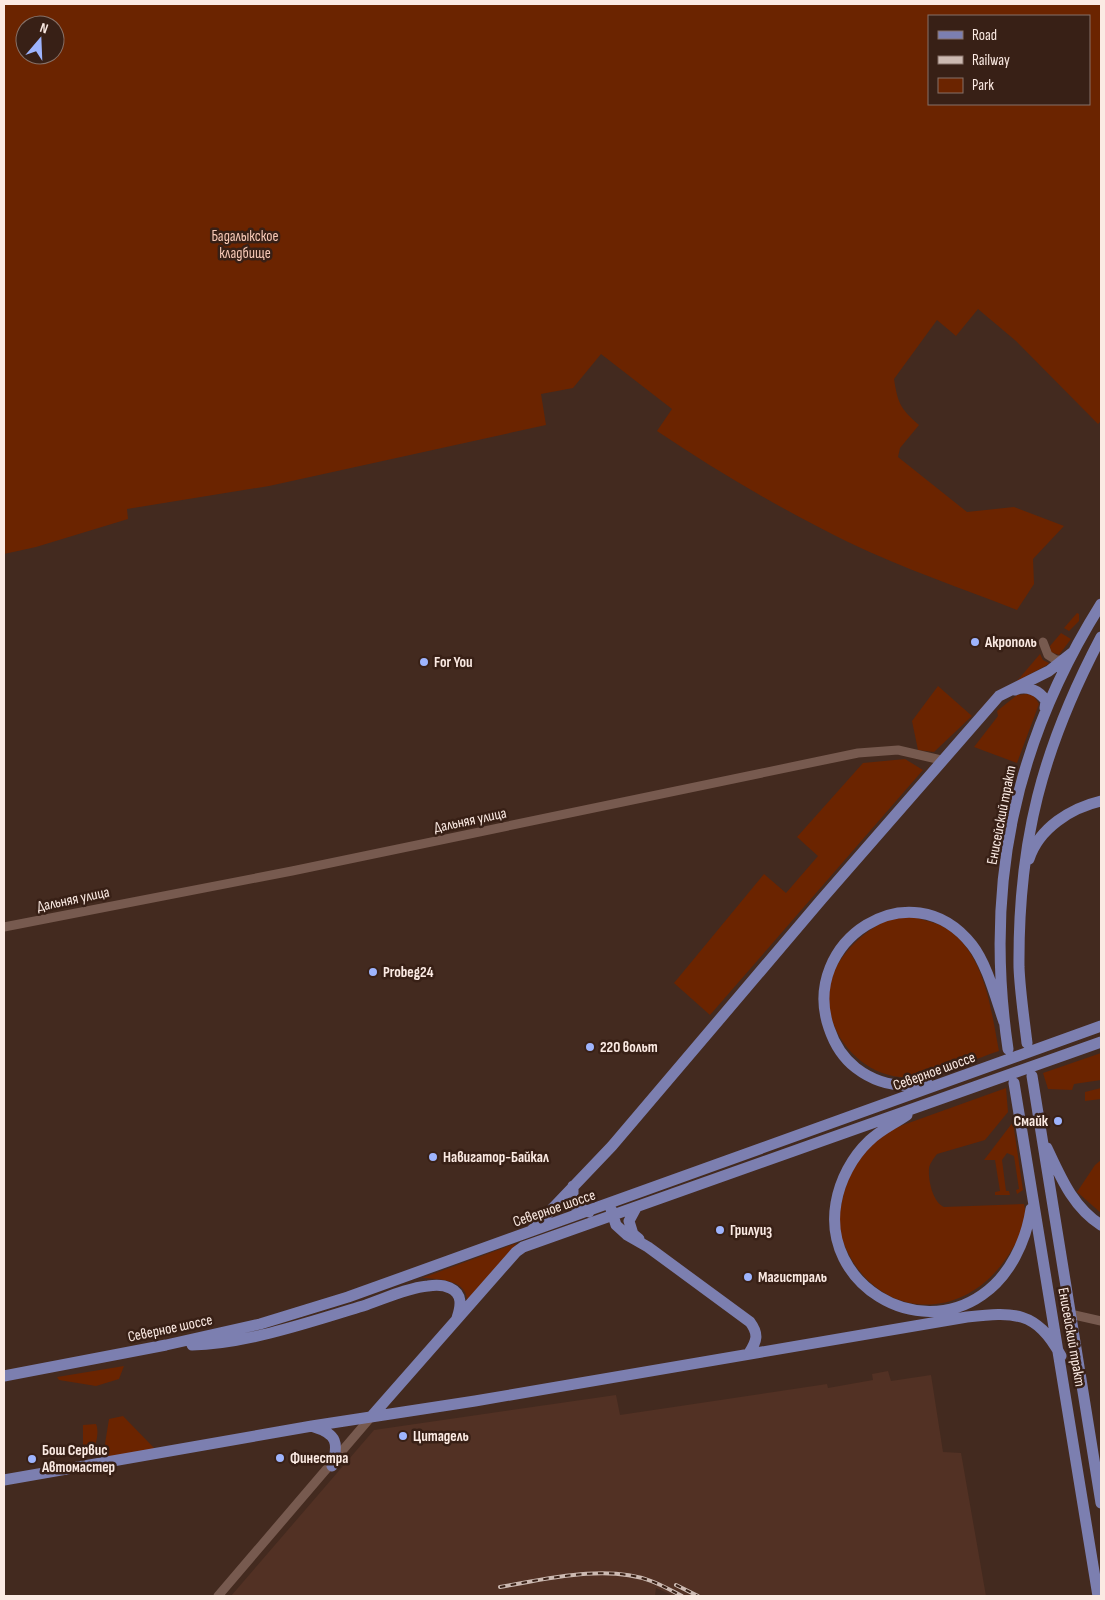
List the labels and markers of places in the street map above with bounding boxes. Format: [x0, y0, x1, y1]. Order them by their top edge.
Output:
place label: Акрополь [984, 633, 1037, 652]
marker: Акрополь [969, 636, 981, 648]
place label: For You [434, 653, 473, 672]
marker: For You [418, 656, 430, 668]
place label: Probeg24 [383, 963, 433, 982]
marker: Probeg24 [367, 966, 379, 978]
place label: 220 вольт [600, 1038, 658, 1057]
marker: 220 вольт [584, 1041, 596, 1053]
place label: Смайк [1014, 1112, 1049, 1131]
marker: Смайк [1052, 1115, 1064, 1127]
place label: Навигатор-Байкал [443, 1148, 549, 1167]
marker: Навигатор-Байкал [427, 1151, 439, 1163]
place label: Грилуиз [730, 1221, 772, 1240]
marker: Грилуиз [714, 1224, 726, 1236]
place label: Магистраль [758, 1268, 827, 1287]
marker: Магистраль [742, 1271, 754, 1283]
place label: Цитадель [413, 1427, 469, 1446]
marker: Цитадель [397, 1430, 409, 1442]
place label: Бош Сервис Автомастер [41, 1441, 115, 1477]
place label: Финестра [290, 1449, 348, 1468]
marker: Финестра [274, 1452, 286, 1464]
marker: Бош Сервис Автомастер [26, 1453, 38, 1465]

